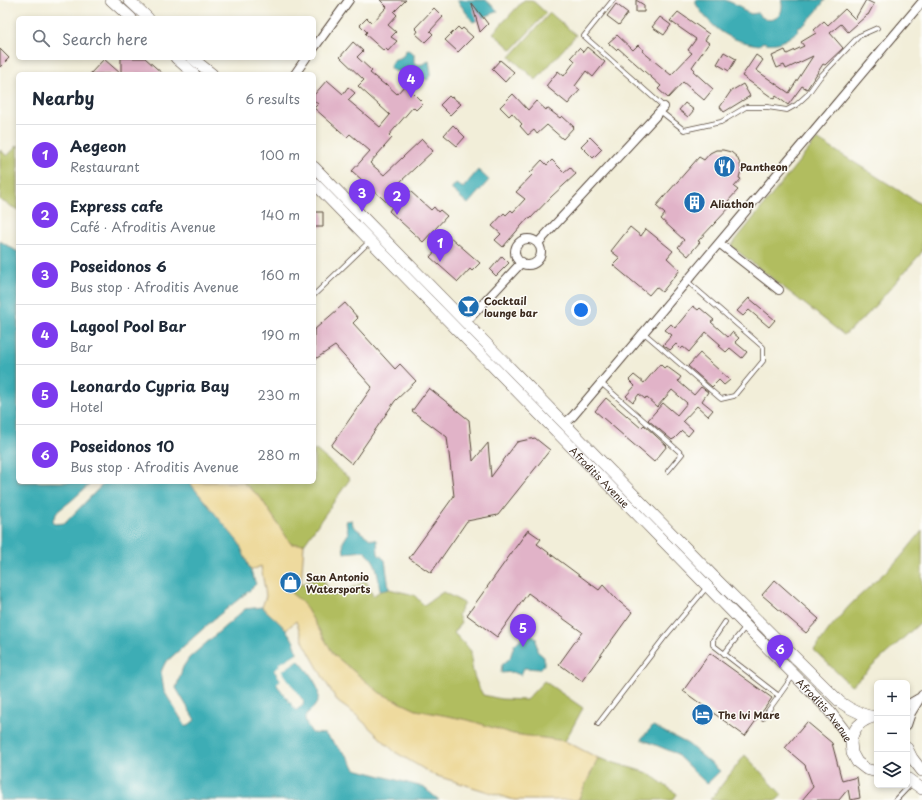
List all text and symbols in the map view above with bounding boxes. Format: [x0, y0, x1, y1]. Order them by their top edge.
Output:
search box [16, 16, 316, 60]
icon: search [30, 27, 52, 49]
text: Search here [62, 27, 148, 50]
pin: 4 [398, 65, 424, 98]
text: Nearby [32, 85, 94, 111]
text: 6 results [245, 89, 300, 108]
text: Aegeon [70, 134, 126, 157]
text: 1 [42, 145, 48, 164]
text: 100 m [260, 145, 300, 164]
restaurant icon: Pantheon [711, 153, 737, 179]
text: Restaurant [70, 157, 140, 176]
place label: Pantheon [740, 159, 788, 174]
pin: 3 [349, 179, 375, 212]
pin: 2 [384, 182, 410, 215]
building icon: Aliathon [681, 190, 707, 216]
text: Express cafe [70, 194, 163, 217]
place label: Aliathon [710, 196, 754, 211]
text: 2 [40, 205, 50, 224]
text: 140 m [261, 205, 300, 224]
text: Café · Afroditis Avenue [70, 217, 216, 236]
pin: 1 [427, 229, 453, 262]
text: Poseidonos 6 [70, 254, 167, 277]
text: 3 [41, 265, 49, 284]
text: 160 m [261, 265, 300, 284]
text: Bus stop · Afroditis Avenue [70, 277, 239, 296]
bar icon: Cocktail lounge bar [456, 293, 482, 319]
place label: Cocktail lounge bar [484, 293, 538, 320]
your location [571, 300, 591, 320]
text: Lagool Pool Bar [70, 314, 186, 337]
text: 4 [41, 325, 49, 344]
text: 190 m [261, 325, 300, 344]
text: Bar [70, 337, 93, 356]
text: Leonardo Cypria Bay [70, 374, 229, 397]
text: 5 [41, 385, 49, 404]
text: 230 m [258, 385, 300, 404]
text: Hotel [70, 397, 103, 416]
text: Poseidonos 10 [70, 434, 174, 457]
street label: Afroditis Avenue [567, 443, 634, 511]
text: 6 [40, 445, 50, 464]
text: 280 m [258, 445, 300, 464]
text: Bus stop · Afroditis Avenue [70, 457, 239, 476]
shop icon: San Antonio Watersports [277, 569, 303, 595]
place label: San Antonio Watersports [306, 569, 370, 596]
pin: 5 [510, 614, 536, 647]
pin: 6 [767, 635, 793, 668]
street label: Afroditis Avenue [794, 674, 857, 745]
map controls [874, 680, 910, 788]
button: + [874, 680, 910, 716]
hotel icon: The Ivi Mare [690, 701, 716, 727]
place label: The Ivi Mare [718, 707, 780, 722]
button: − [874, 716, 910, 752]
button: layers [874, 752, 910, 788]

